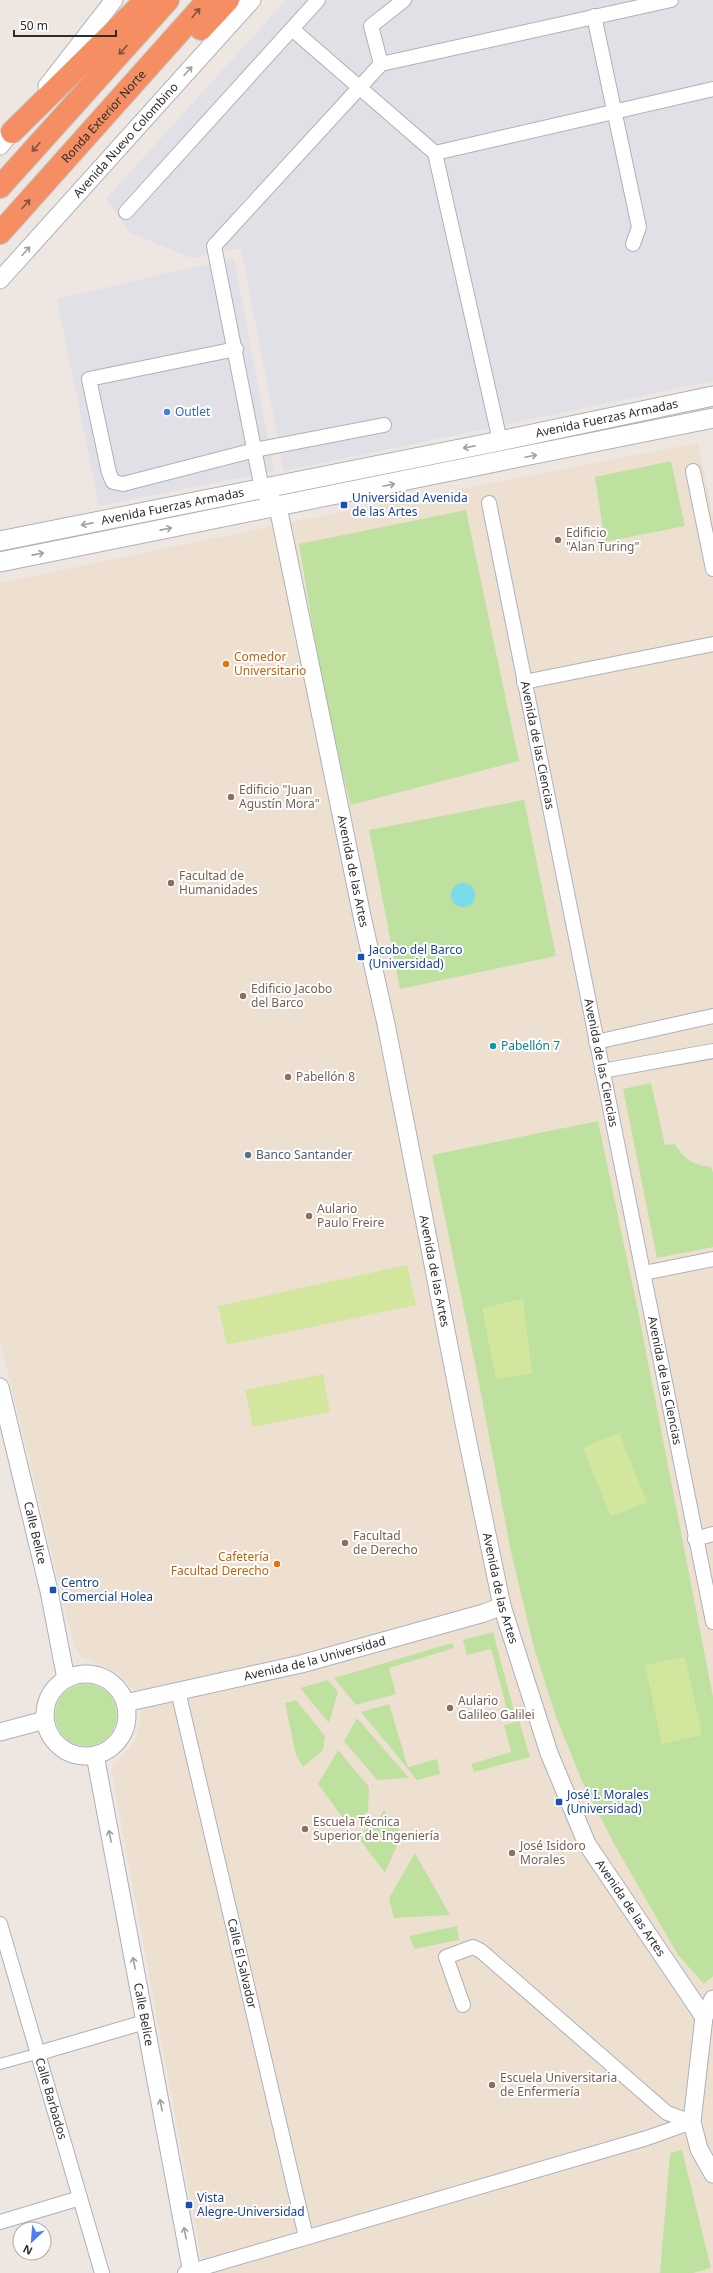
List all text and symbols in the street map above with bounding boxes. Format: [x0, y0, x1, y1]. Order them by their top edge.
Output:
one-way arrow [192, 8, 201, 18]
scale bar [14, 12, 116, 38]
text: 50 m [20, 17, 48, 34]
one-way arrow [118, 45, 127, 55]
street label: Ronda Exterior Norte [57, 66, 150, 167]
one-way arrow [183, 66, 192, 76]
street label: Avenida Nuevo Colombino [69, 79, 182, 201]
one-way arrow [32, 141, 41, 151]
one-way arrow [21, 200, 30, 210]
one-way arrow [21, 246, 31, 256]
street label: Avenida Fuerzas Armadas [534, 395, 680, 441]
place label: Outlet [175, 403, 211, 420]
marker: Outlet [162, 407, 172, 417]
one-way arrow [463, 444, 476, 452]
one-way arrow [524, 451, 537, 459]
one-way arrow [383, 480, 396, 488]
street label: Avenida Fuerzas Armadas [99, 483, 246, 529]
place label: Universidad Avenida de las Artes [352, 489, 468, 520]
marker: Universidad Avenida de las Artes [339, 500, 349, 510]
one-way arrow [81, 520, 94, 528]
place label: Edificio "Alan Turing" [566, 524, 639, 555]
one-way arrow [159, 525, 172, 533]
marker: Edificio "Alan Turing" [553, 535, 563, 545]
one-way arrow [31, 550, 44, 558]
place label: Comedor Universitario [234, 648, 306, 679]
marker: Comedor Universitario [221, 659, 231, 669]
street label: Avenida de las Ciencias [517, 679, 559, 811]
place label: Edificio "Juan Agustín Mora" [239, 781, 320, 812]
marker: Edificio "Juan Agustín Mora" [226, 792, 236, 802]
street label: Avenida de las Artes [334, 814, 373, 929]
place label: Facultad de Humanidades [179, 867, 258, 898]
marker: Facultad de Humanidades [166, 878, 176, 888]
place label: Jacobo del Barco (Universidad) [368, 941, 462, 972]
marker: Jacobo del Barco (Universidad) [356, 952, 366, 962]
place label: Edificio Jacobo del Barco [251, 980, 332, 1011]
marker: Edificio Jacobo del Barco [238, 991, 248, 1001]
street label: Avenida de las Ciencias [580, 997, 623, 1129]
place label: Pabellón 7 [501, 1037, 560, 1054]
marker: Pabellón 7 [488, 1041, 498, 1051]
place label: Pabellón 8 [296, 1068, 355, 1085]
marker: Pabellón 8 [283, 1072, 293, 1082]
place label: Banco Santander [256, 1146, 352, 1163]
marker: Banco Santander [243, 1150, 253, 1160]
place label: Aulario Paulo Freire [317, 1200, 384, 1231]
marker: Aulario Paulo Freire [304, 1211, 314, 1221]
street label: Avenida de las Artes [416, 1213, 454, 1329]
street label: Avenida de las Ciencias [644, 1315, 686, 1446]
street label: Calle Belice [20, 1500, 51, 1566]
place label: Facultad de Derecho [353, 1527, 418, 1558]
street label: Avenida de las Artes [479, 1531, 523, 1646]
marker: Facultad de Derecho [340, 1538, 350, 1548]
place label: Cafetería Facultad Derecho [171, 1548, 269, 1579]
marker: Cafetería Facultad Derecho [272, 1559, 282, 1569]
place label: Centro Comercial Holea [61, 1574, 153, 1605]
marker: Centro Comercial Holea [48, 1585, 58, 1595]
street label: Avenida de la Universidad [242, 1632, 388, 1684]
place label: Aulario Galileo Galilei [458, 1692, 535, 1723]
marker: Aulario Galileo Galilei [445, 1703, 455, 1713]
place label: José I. Morales (Universidad) [566, 1786, 649, 1817]
marker: José I. Morales (Universidad) [554, 1797, 564, 1807]
place label: Escuela Técnica Superior de Ingeniería [313, 1813, 440, 1844]
marker: Escuela Técnica Superior de Ingeniería [300, 1824, 310, 1834]
one-way arrow [106, 1830, 114, 1843]
place label: José Isidoro Morales [519, 1837, 586, 1868]
marker: José Isidoro Morales [507, 1848, 517, 1858]
street label: Avenida de las Artes [592, 1856, 670, 1960]
street label: Calle El Salvador [224, 1917, 261, 2010]
one-way arrow [130, 1957, 138, 1970]
street label: Calle Belice [130, 1981, 158, 2048]
street label: Calle Barbados [32, 2056, 72, 2142]
place label: Escuela Universitaria de Enfermería [500, 2069, 617, 2100]
marker: Escuela Universitaria de Enfermería [487, 2080, 497, 2090]
one-way arrow [156, 2099, 164, 2112]
place label: Vista Alegre-Universidad [197, 2189, 305, 2220]
marker: Vista Alegre-Universidad [184, 2200, 194, 2210]
north arrow [12, 2221, 52, 2261]
one-way arrow [180, 2227, 188, 2240]
text: N [20, 2242, 35, 2259]

